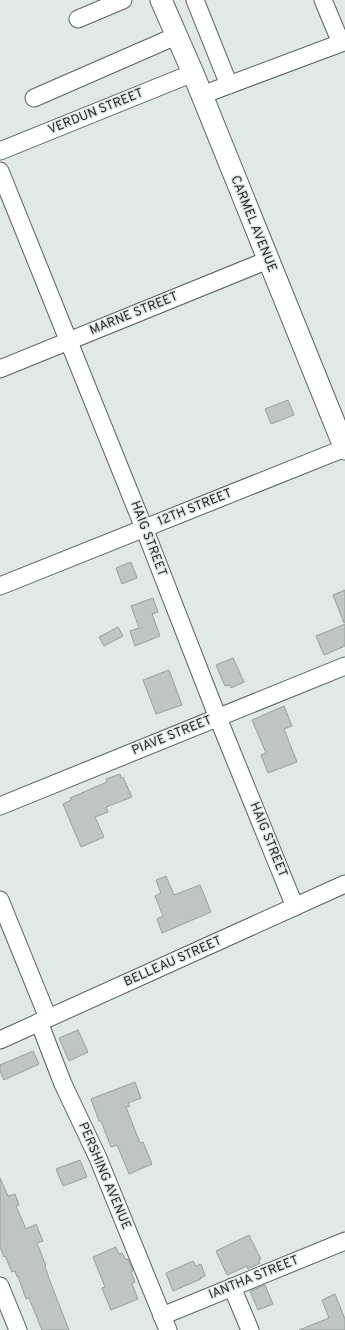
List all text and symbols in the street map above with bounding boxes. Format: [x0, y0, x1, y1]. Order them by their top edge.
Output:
street label: VERDUN STREET [46, 86, 146, 138]
street label: CARMEL AVENUE [226, 173, 280, 275]
street label: MARNE STREET [87, 289, 181, 339]
street label: 12TH STREET [155, 486, 235, 530]
street label: HAIG STREET [126, 499, 170, 579]
street label: PIAVE STREET [130, 713, 214, 759]
street label: HAIG STREET [246, 800, 290, 880]
street label: BELLEAU STREET [121, 933, 225, 991]
street label: PERSHING AVENUE [74, 1120, 134, 1232]
street label: IANTHA STREET [207, 1253, 301, 1303]

